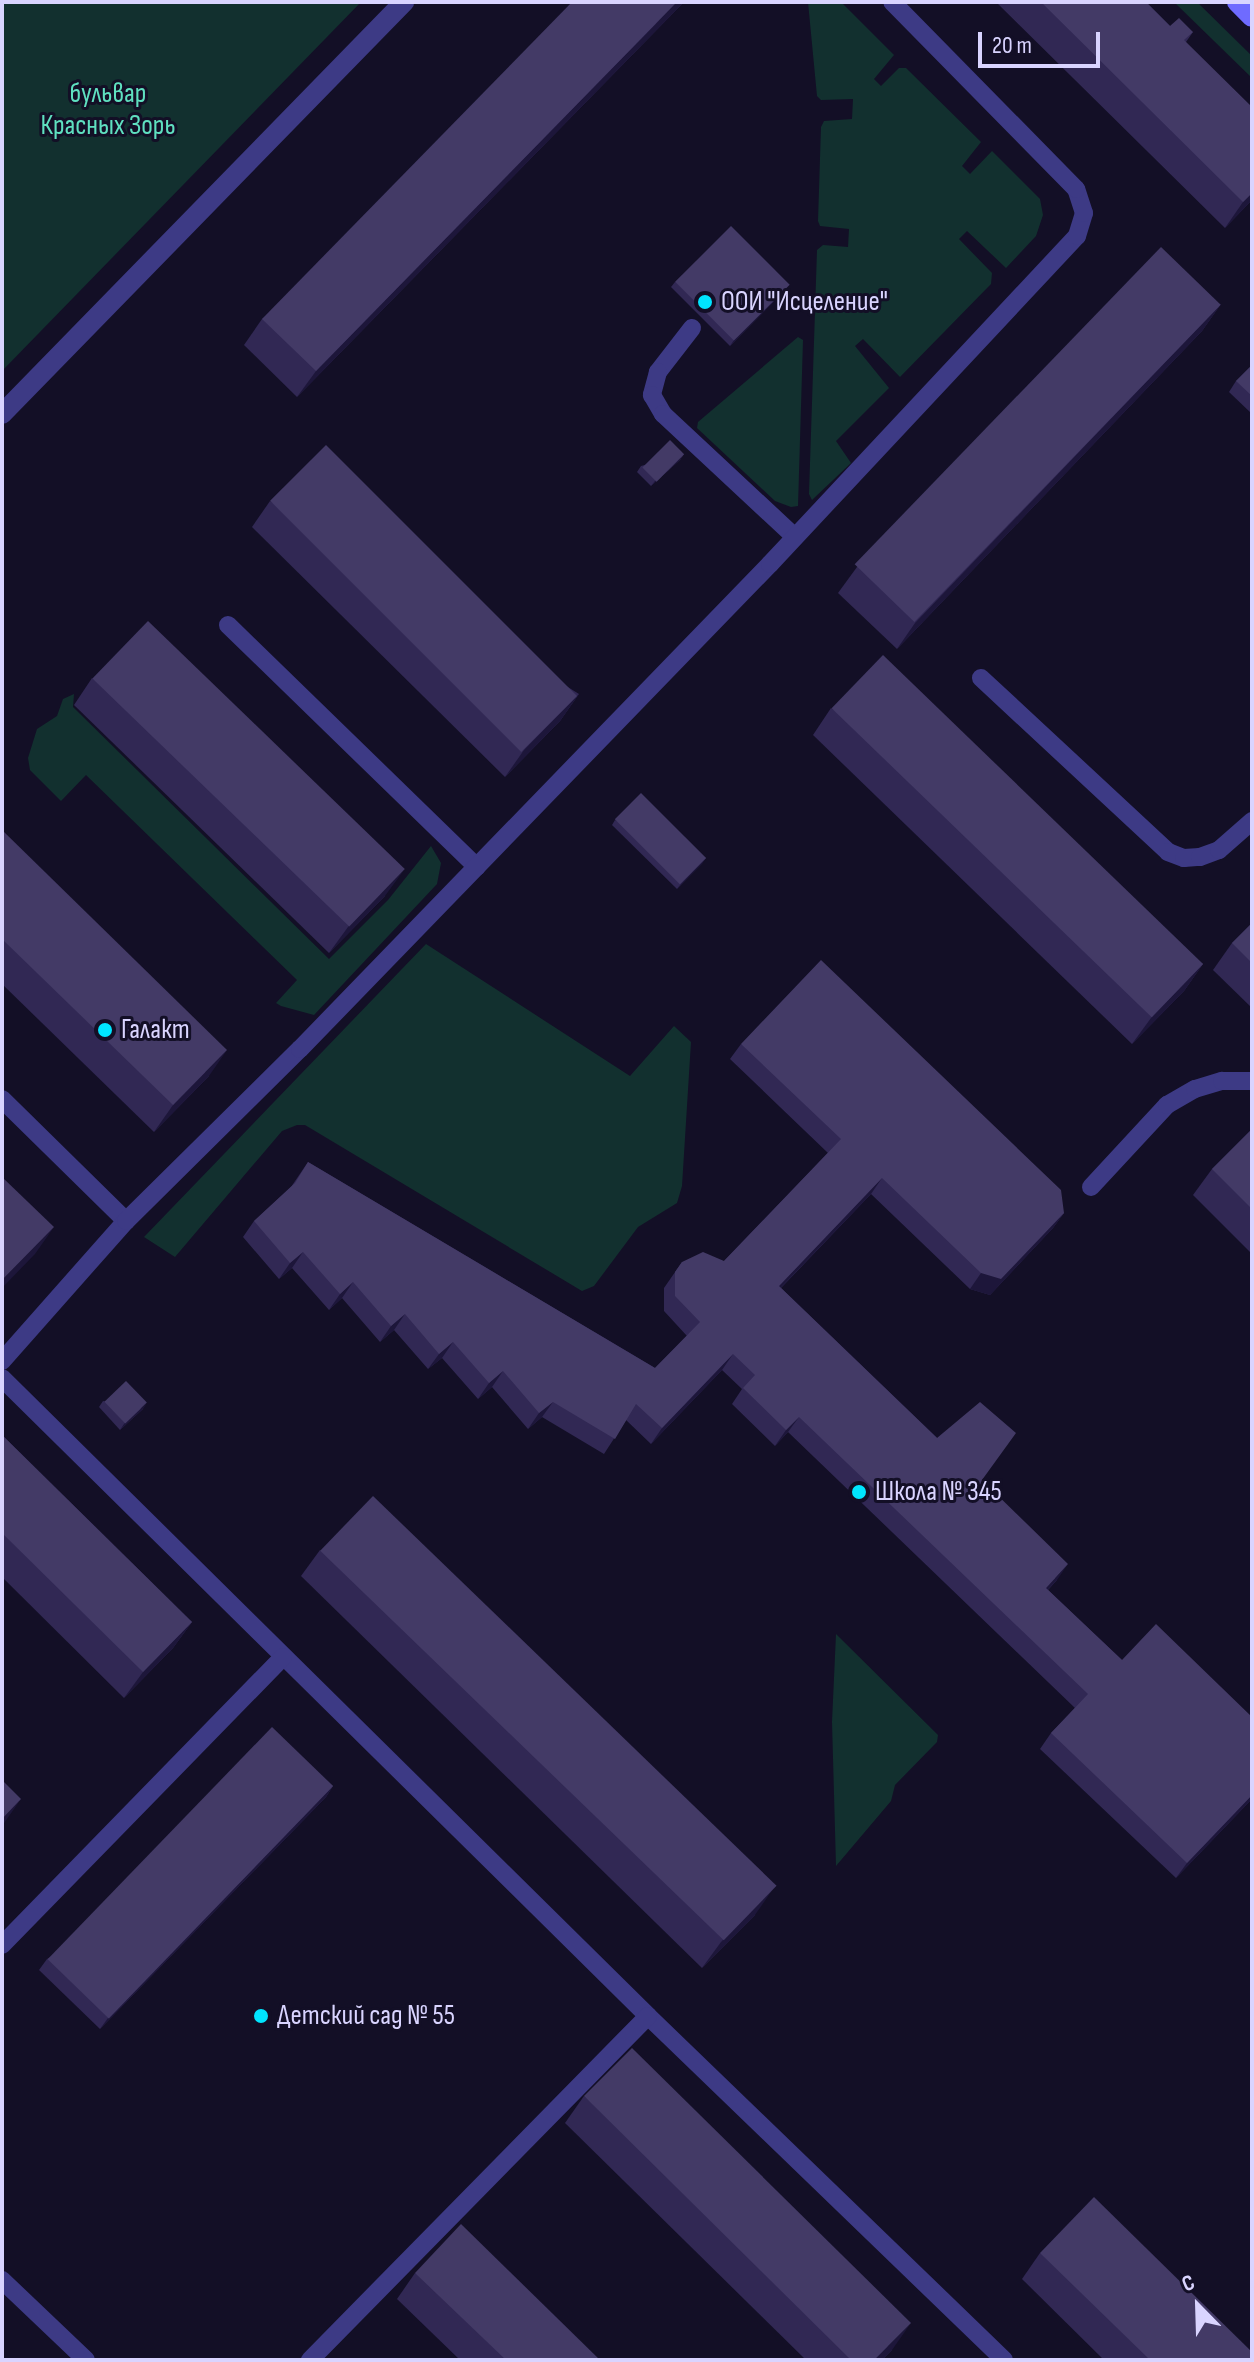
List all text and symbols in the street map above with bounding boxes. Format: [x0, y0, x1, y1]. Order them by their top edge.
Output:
scale bar [982, 16, 1104, 66]
text: 20 m [992, 31, 1032, 60]
park label: бульвар Красных Зорь [40, 77, 176, 143]
place label: ООИ "Исцеление" [721, 285, 888, 319]
marker: ООИ "Исцеление" [696, 293, 714, 311]
place label: Галакт [121, 1013, 190, 1047]
marker: Галакт [96, 1021, 114, 1039]
place label: Школа № 345 [875, 1475, 1002, 1509]
marker: Школа № 345 [850, 1483, 868, 1501]
place label: Детский сад № 55 [277, 1999, 455, 2033]
marker: Детский сад № 55 [252, 2007, 270, 2025]
north arrow [1158, 2266, 1238, 2346]
text: С [1178, 2269, 1199, 2298]

